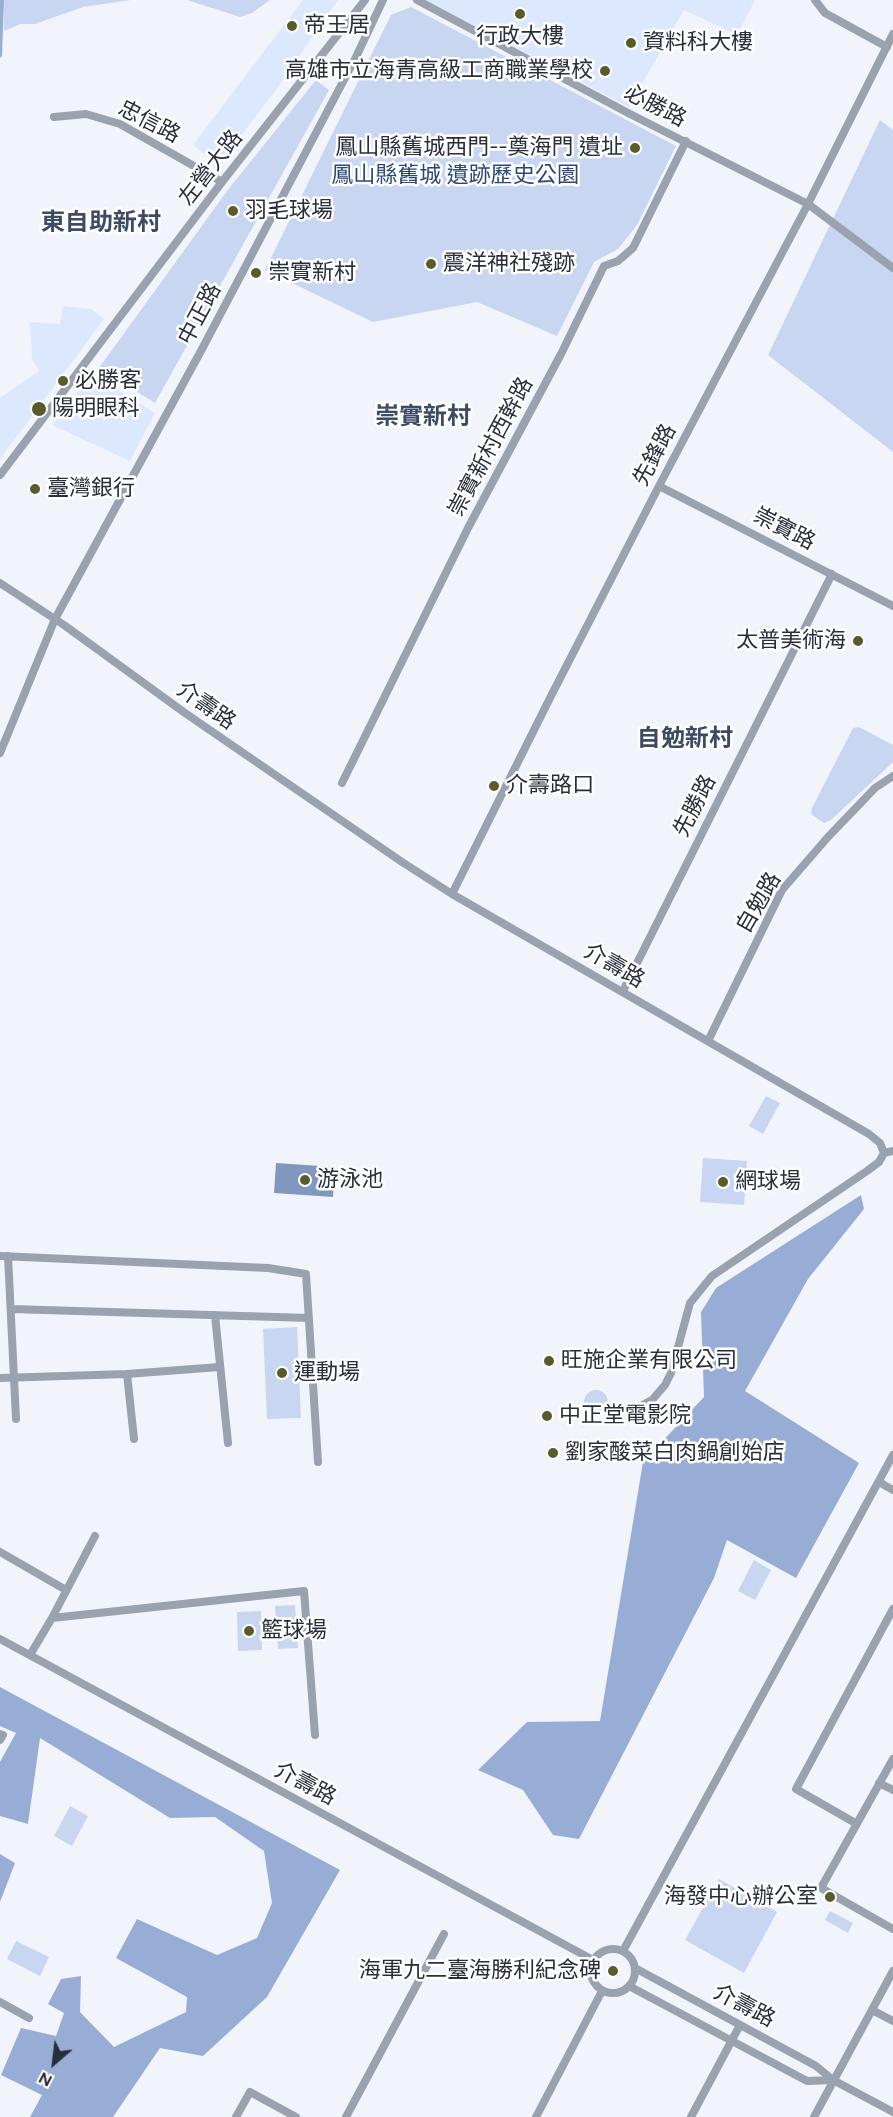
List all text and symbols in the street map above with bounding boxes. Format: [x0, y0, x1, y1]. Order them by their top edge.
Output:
marker: 行政大樓 [513, 7, 527, 21]
place label: 帝王居 [304, 13, 370, 39]
marker: 帝王居 [285, 19, 299, 33]
place label: 行政大樓 [476, 24, 564, 50]
place label: 資料科大樓 [643, 30, 753, 56]
marker: 資料科大樓 [624, 36, 638, 50]
place label: 高雄市立海青高級工商職業學校 [285, 58, 593, 84]
marker: 高雄市立海青高級工商職業學校 [598, 64, 612, 78]
street label: 必勝路 [620, 79, 690, 133]
street label: 忠信路 [114, 95, 184, 149]
street label: 左營大路 [174, 125, 248, 211]
place label: 鳳山縣舊城西門--奠海門 遺址 [335, 135, 623, 161]
marker: 鳳山縣舊城西門--奠海門 遺址 [628, 141, 642, 155]
park label: 鳳山縣舊城 遺跡歷史公園 [331, 163, 579, 189]
place label: 羽毛球場 [245, 198, 333, 224]
marker: 羽毛球場 [226, 204, 240, 218]
district label: 東自助新村 [41, 209, 161, 237]
place label: 震洋神社殘跡 [443, 251, 575, 277]
marker: 震洋神社殘跡 [424, 257, 438, 271]
place label: 崇實新村 [268, 260, 356, 286]
marker: 崇實新村 [249, 266, 263, 280]
street label: 中正路 [173, 279, 227, 349]
place label: 必勝客 [75, 368, 141, 394]
street label: 崇實新村西幹路 [443, 373, 539, 521]
marker: 必勝客 [56, 374, 70, 388]
place label: 陽明眼科 [52, 396, 140, 422]
marker: 陽明眼科 [30, 400, 48, 418]
district label: 崇實新村 [375, 403, 471, 431]
street label: 先鋒路 [628, 420, 682, 490]
place label: 臺灣銀行 [47, 476, 135, 502]
marker: 臺灣銀行 [28, 482, 42, 496]
street label: 崇實路 [749, 502, 819, 556]
place label: 太普美術海 [736, 628, 846, 654]
marker: 太普美術海 [851, 634, 865, 648]
street label: 介壽路 [171, 676, 241, 736]
district label: 自勉新村 [637, 725, 733, 753]
street label: 先勝路 [668, 771, 722, 841]
place label: 介壽路口 [506, 773, 594, 799]
marker: 介壽路口 [487, 779, 501, 793]
street label: 自勉路 [731, 868, 787, 938]
street label: 介壽路 [579, 938, 649, 994]
place label: 游泳池 [317, 1167, 383, 1193]
place label: 網球場 [735, 1169, 801, 1195]
marker: 游泳池 [298, 1173, 312, 1187]
marker: 網球場 [716, 1175, 730, 1189]
place label: 旺施企業有限公司 [561, 1348, 737, 1374]
marker: 旺施企業有限公司 [542, 1354, 556, 1368]
place label: 運動場 [294, 1360, 360, 1386]
marker: 運動場 [275, 1366, 289, 1380]
place label: 中正堂電影院 [559, 1403, 691, 1429]
marker: 中正堂電影院 [540, 1409, 554, 1423]
place label: 劉家酸菜白肉鍋創始店 [565, 1440, 785, 1466]
marker: 劉家酸菜白肉鍋創始店 [546, 1446, 560, 1460]
place label: 籃球場 [261, 1618, 327, 1644]
marker: 籃球場 [242, 1624, 256, 1638]
street label: 介壽路 [270, 1757, 340, 1811]
place label: 海發中心辦公室 [664, 1884, 818, 1910]
marker: 海發中心辦公室 [823, 1890, 837, 1904]
place label: 海軍九二臺海勝利紀念碑 [359, 1958, 601, 1984]
marker: 海軍九二臺海勝利紀念碑 [606, 1964, 620, 1978]
street label: 介壽路 [709, 1979, 779, 2033]
north arrow [24, 2033, 84, 2093]
text: N [35, 2068, 55, 2091]

